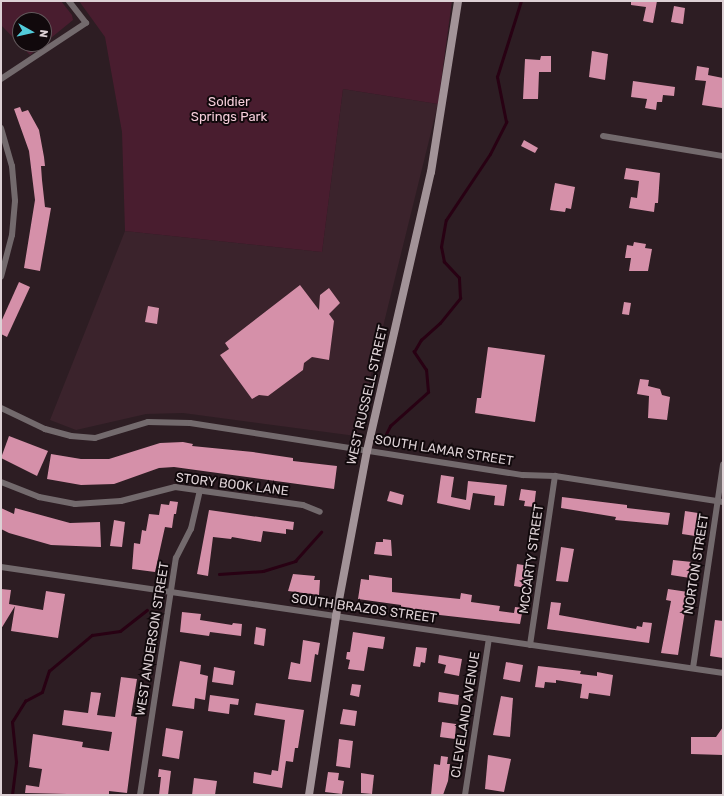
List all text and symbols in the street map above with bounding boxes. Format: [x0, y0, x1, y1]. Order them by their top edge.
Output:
north arrow [12, 12, 52, 52]
text: N [36, 29, 50, 38]
park label: Soldier Springs Park [191, 95, 267, 126]
street label: WEST RUSSELL STREET [344, 323, 392, 467]
street label: SOUTH LAMAR STREET [374, 432, 514, 470]
street label: STORY BOOK LANE [174, 470, 290, 500]
street label: MCCARTY STREET [517, 503, 547, 615]
street label: NORTON STREET [681, 512, 713, 616]
street label: WEST ANDERSON STREET [133, 560, 173, 718]
street label: SOUTH BRAZOS STREET [290, 591, 438, 627]
street label: CLEVELAND AVENUE [448, 651, 484, 779]

